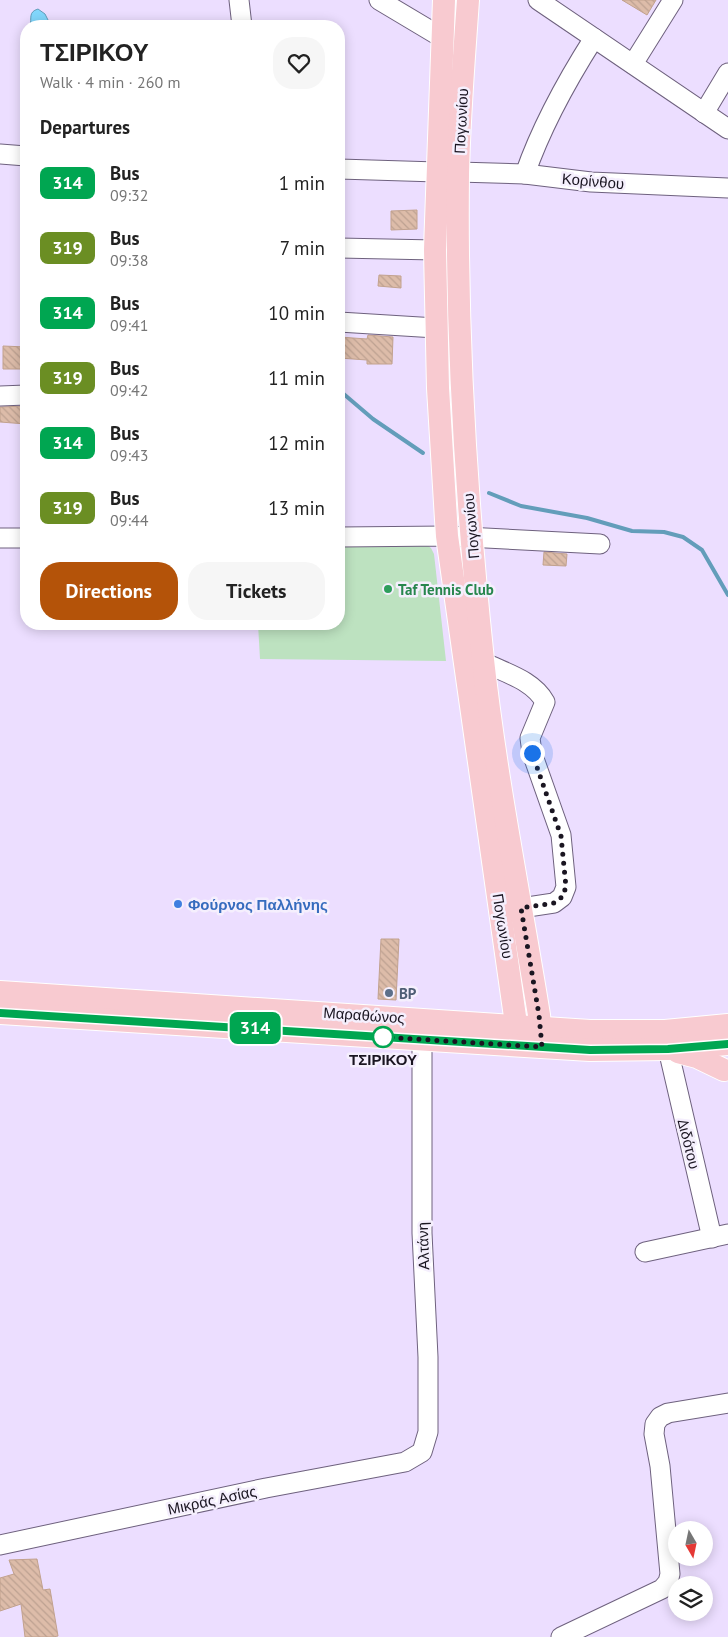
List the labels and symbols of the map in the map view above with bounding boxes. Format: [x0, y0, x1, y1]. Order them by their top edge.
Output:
street label: Πογωνίου [450, 88, 472, 154]
street label: Κορίνθου [561, 169, 625, 193]
street label: Πογωνίου [459, 492, 483, 560]
place label: Taf Tennis Club [398, 580, 494, 599]
marker: Taf Tennis Club [382, 583, 394, 595]
your location [520, 741, 545, 766]
street label: Πογωνίου [488, 892, 518, 960]
place label: Φούρνος Παλλήνης [188, 895, 328, 914]
marker: Φούρνος Παλλήνης [172, 898, 184, 910]
place label: BP [399, 984, 417, 1003]
marker: BP [383, 987, 395, 999]
street label: Μαραθώνος [323, 1003, 405, 1027]
line badge: 314 [226, 1012, 284, 1044]
marker: ΤΣΙΡΙΚΟΥ [372, 1026, 394, 1048]
place label: ΤΣΙΡΙΚΟΥ [349, 1050, 417, 1069]
street label: Διδότου [674, 1117, 704, 1171]
street label: Αλτάνη [413, 1222, 433, 1270]
street label: Μικράς Ασίας [166, 1481, 258, 1519]
north arrow [668, 1521, 712, 1566]

